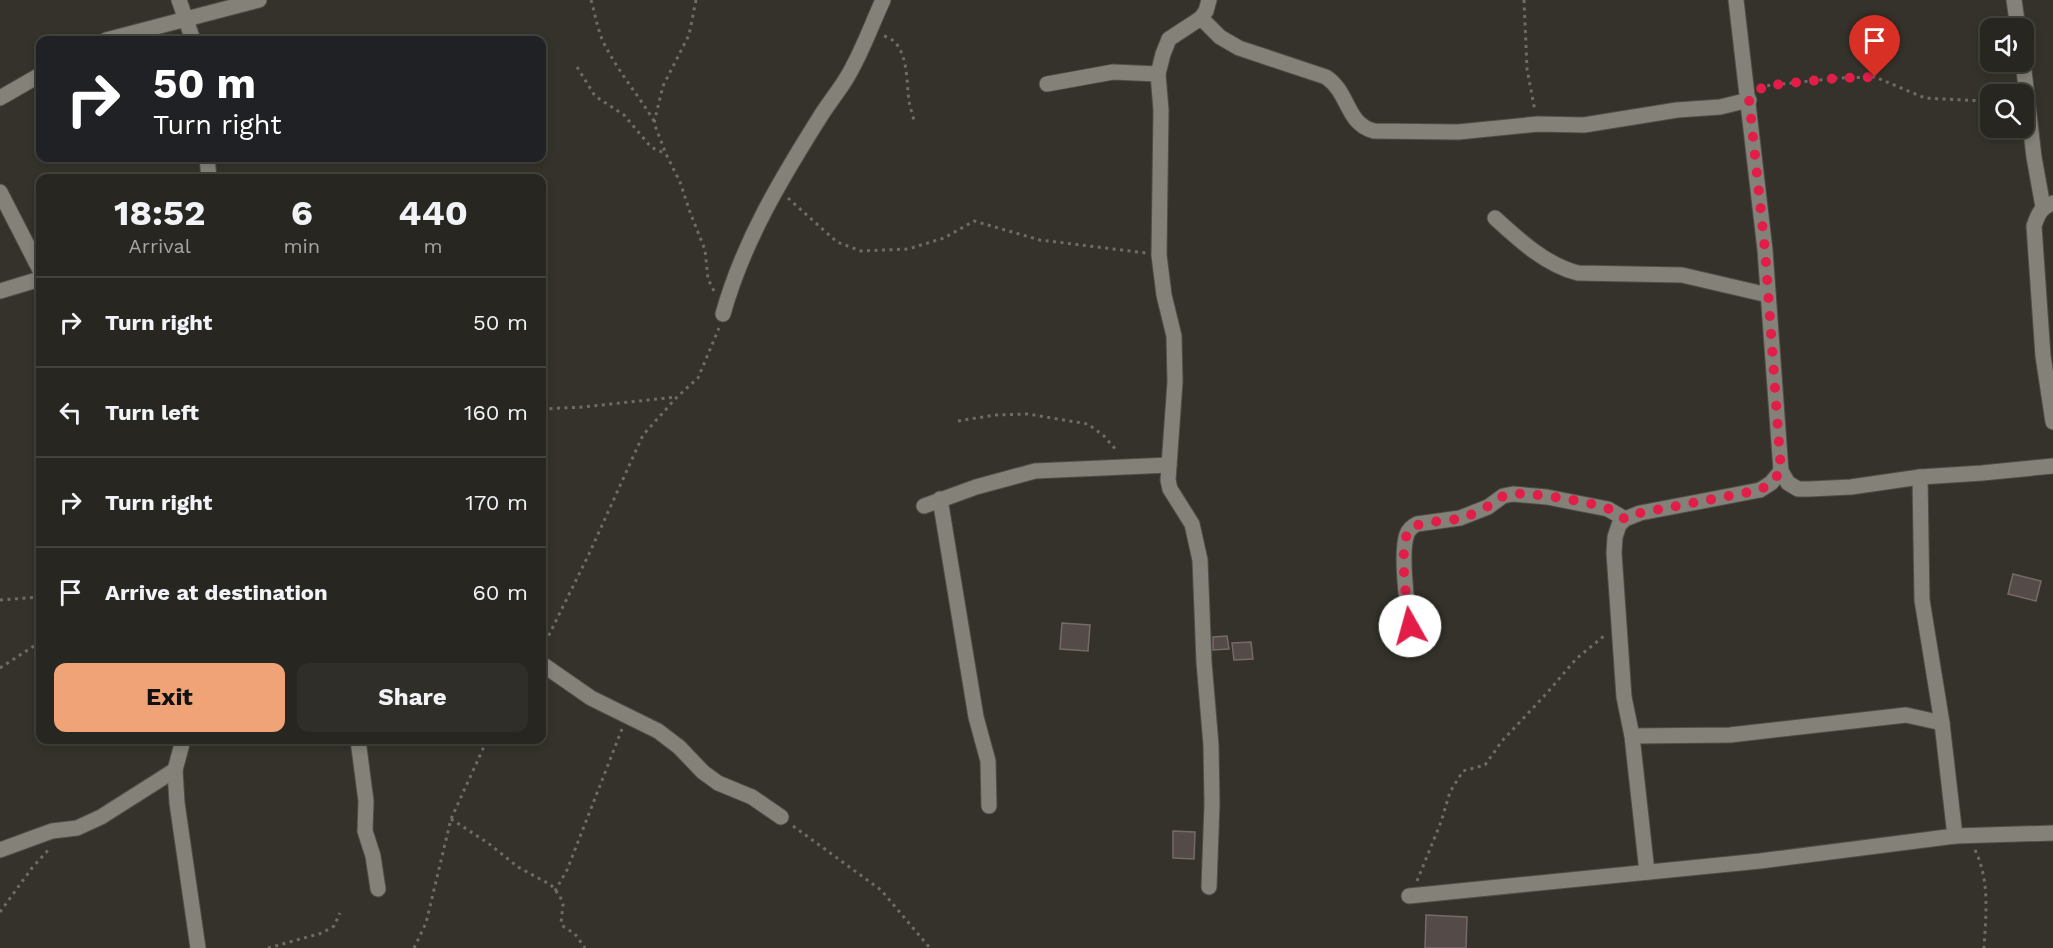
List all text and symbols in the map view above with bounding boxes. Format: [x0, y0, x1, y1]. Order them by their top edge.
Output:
pin [1849, 15, 1900, 77]
map controls [1980, 18, 2034, 138]
button: sound [1980, 18, 2034, 72]
icon: arrive [1858, 24, 1891, 57]
text: 50 m [153, 59, 256, 108]
icon: right [54, 60, 132, 138]
button: search [1980, 84, 2034, 138]
text: Turn right [153, 109, 282, 141]
text: 18:52 [114, 192, 205, 234]
text: 6 [291, 192, 313, 234]
text: 440 [398, 192, 468, 234]
text: Arrival [129, 234, 191, 258]
text: min [283, 234, 320, 258]
text: m [424, 234, 443, 258]
icon: right [54, 306, 87, 339]
text: Turn right [105, 310, 212, 335]
text: 50 m [473, 310, 528, 335]
icon: left [54, 396, 87, 429]
text: Turn left [105, 400, 199, 425]
text: 160 m [464, 400, 528, 425]
icon: right [54, 486, 87, 519]
text: Turn right [105, 490, 212, 515]
text: 170 m [465, 490, 528, 515]
icon: arrive [54, 576, 87, 609]
text: Arrive at destination [105, 580, 328, 605]
text: 60 m [472, 580, 528, 605]
position arrow [1378, 594, 1442, 658]
button: Exit [54, 663, 285, 732]
button: Share [297, 663, 528, 732]

